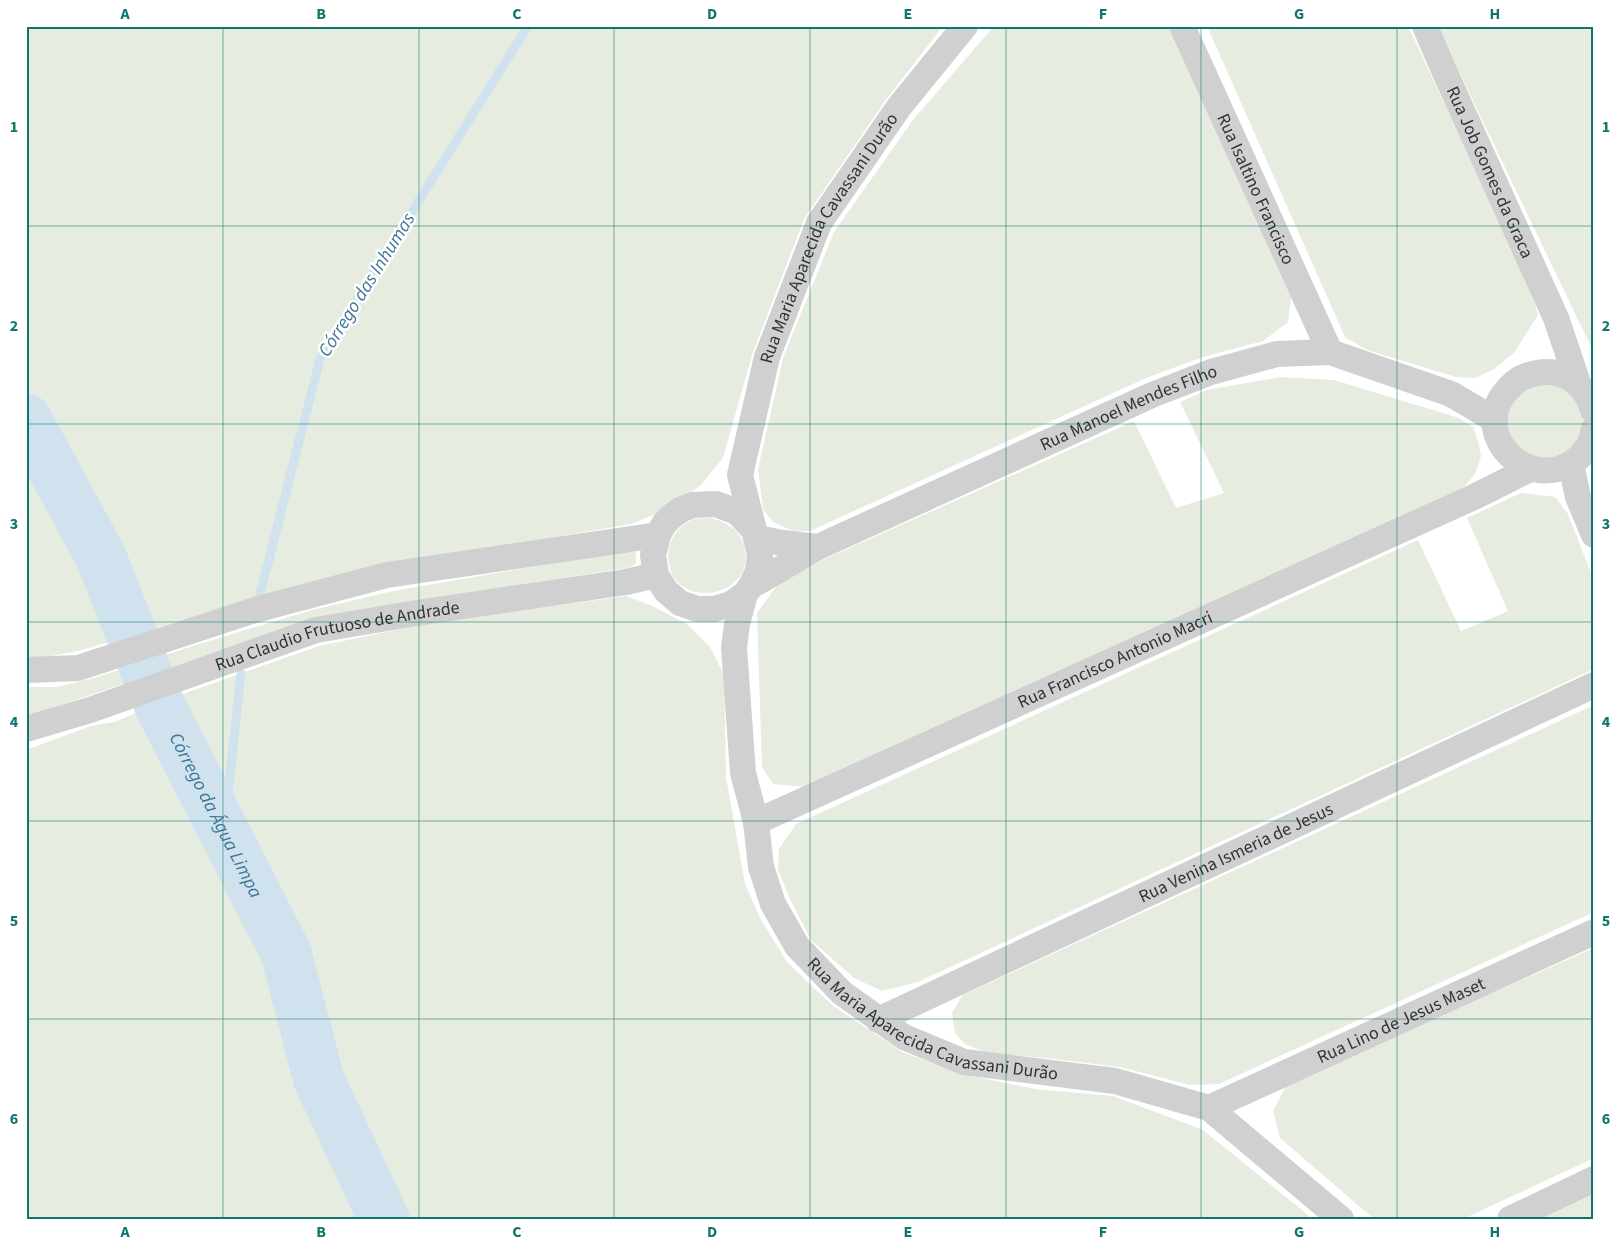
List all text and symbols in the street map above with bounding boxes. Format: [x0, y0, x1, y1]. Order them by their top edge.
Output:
text: A [119, 3, 130, 25]
text: B [316, 3, 326, 25]
text: C [512, 3, 522, 25]
text: D [707, 3, 717, 25]
text: E [904, 3, 912, 25]
text: F [1099, 3, 1107, 25]
text: G [1294, 3, 1304, 25]
text: H [1490, 3, 1500, 25]
street label: Rua Job Gomes da Graca [1440, 82, 1540, 262]
street label: Rua Maria Aparecida Cavassani Durão [753, 108, 904, 366]
street label: Rua Isaltino Francisco [1211, 109, 1301, 269]
text: 1 [10, 116, 18, 138]
text: 1 [1602, 116, 1610, 138]
water label: Córrego das Inhumas [312, 208, 422, 362]
text: 2 [10, 315, 18, 337]
text: 2 [1602, 315, 1610, 337]
street label: Rua Manoel Mendes Filho [1036, 358, 1220, 457]
text: 3 [10, 513, 18, 535]
text: 3 [1602, 513, 1610, 535]
street label: Rua Claudio Frutuoso de Andrade [212, 594, 461, 677]
street label: Rua Francisco Antonio Macri [1013, 605, 1216, 715]
text: 4 [10, 711, 19, 733]
text: 4 [1602, 711, 1611, 733]
water label: Córrego da Água Limpa [162, 728, 269, 903]
street label: Rua Venina Ismeria de Jesus [1134, 796, 1337, 909]
text: 5 [10, 910, 18, 932]
text: 5 [1602, 910, 1610, 932]
street label: Rua Maria Aparecida Cavassani Durão [801, 951, 1060, 1086]
street label: Rua Lino de Jesus Maset [1313, 971, 1489, 1070]
text: 6 [10, 1108, 18, 1130]
text: 6 [1602, 1108, 1610, 1130]
text: A [119, 1221, 130, 1243]
text: B [316, 1221, 326, 1243]
text: C [512, 1221, 522, 1243]
text: D [707, 1221, 717, 1243]
text: E [904, 1221, 912, 1243]
text: F [1099, 1221, 1107, 1243]
text: G [1294, 1221, 1304, 1243]
text: H [1490, 1221, 1500, 1243]

